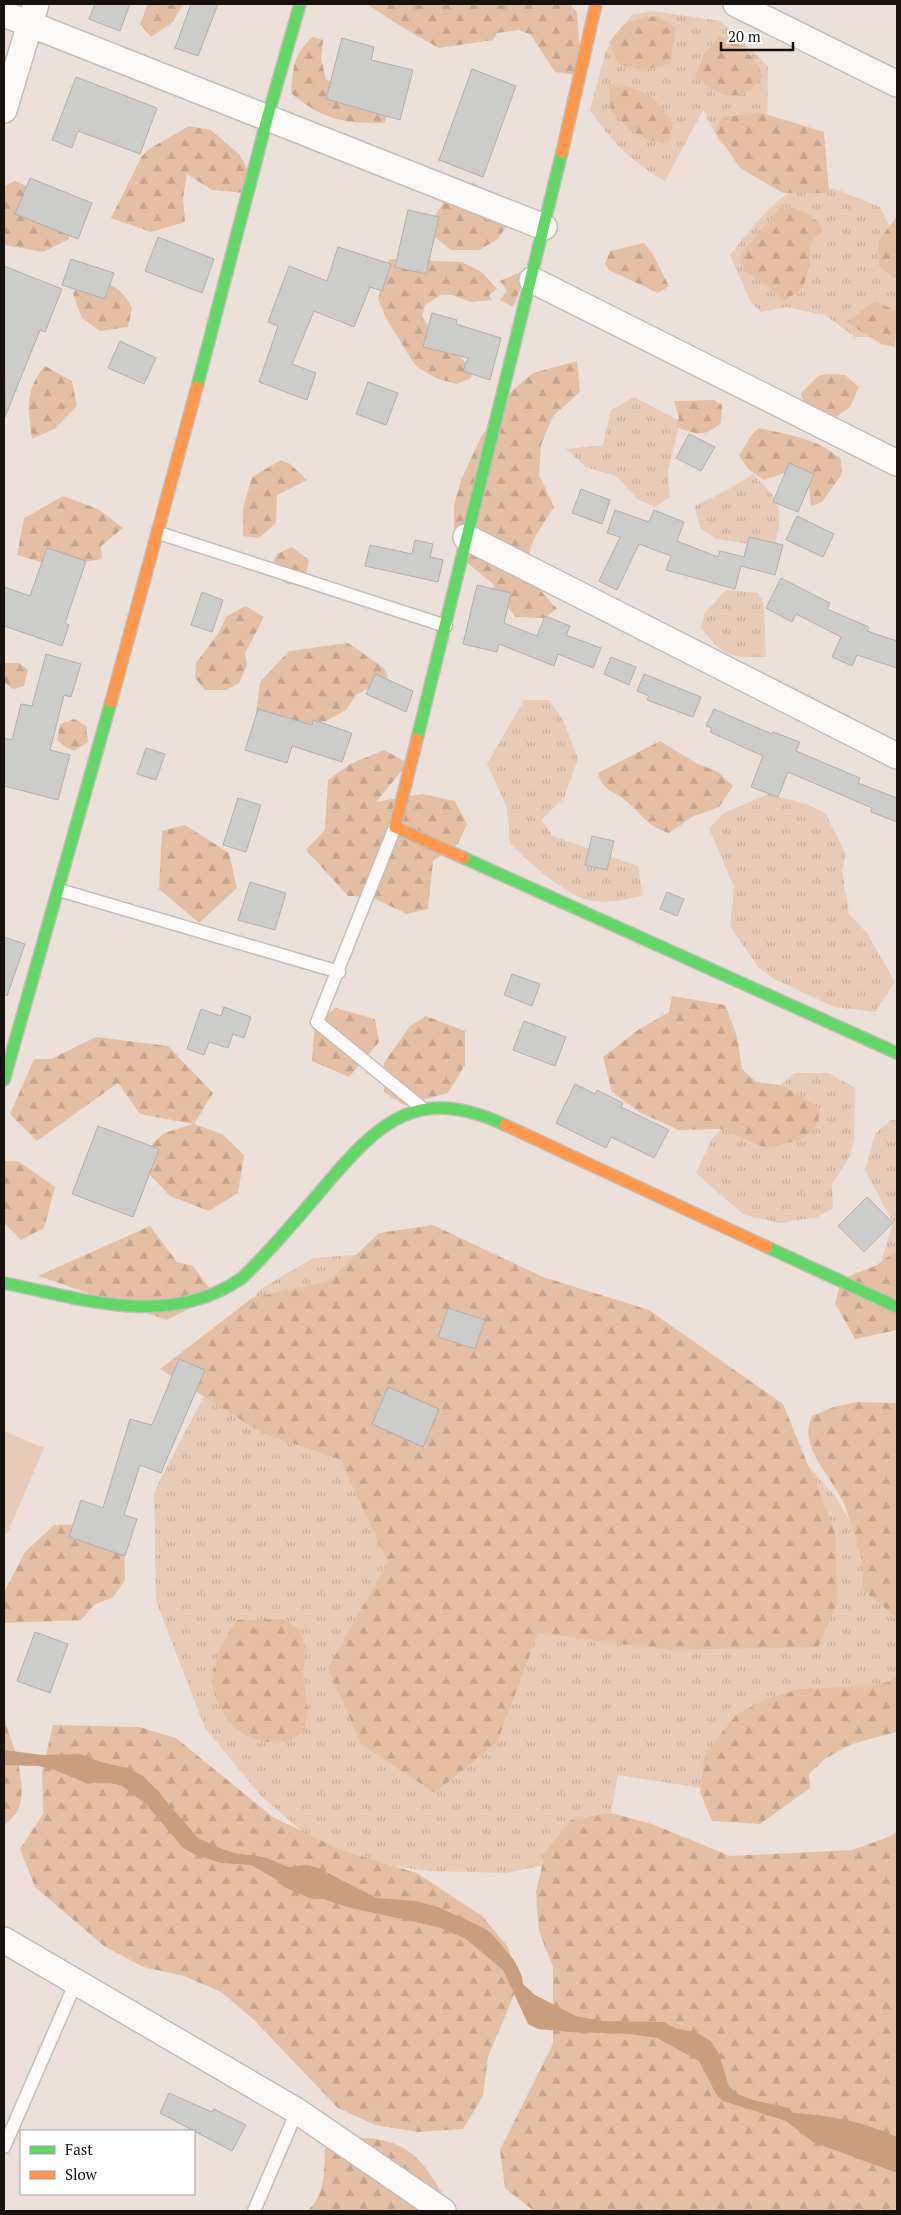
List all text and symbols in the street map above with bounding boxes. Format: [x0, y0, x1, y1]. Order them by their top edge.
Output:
scale bar [721, 20, 794, 52]
text: 20 m [728, 26, 761, 46]
legend [20, 2130, 195, 2195]
text: Fast [65, 2139, 93, 2159]
text: Slow [65, 2164, 98, 2184]

